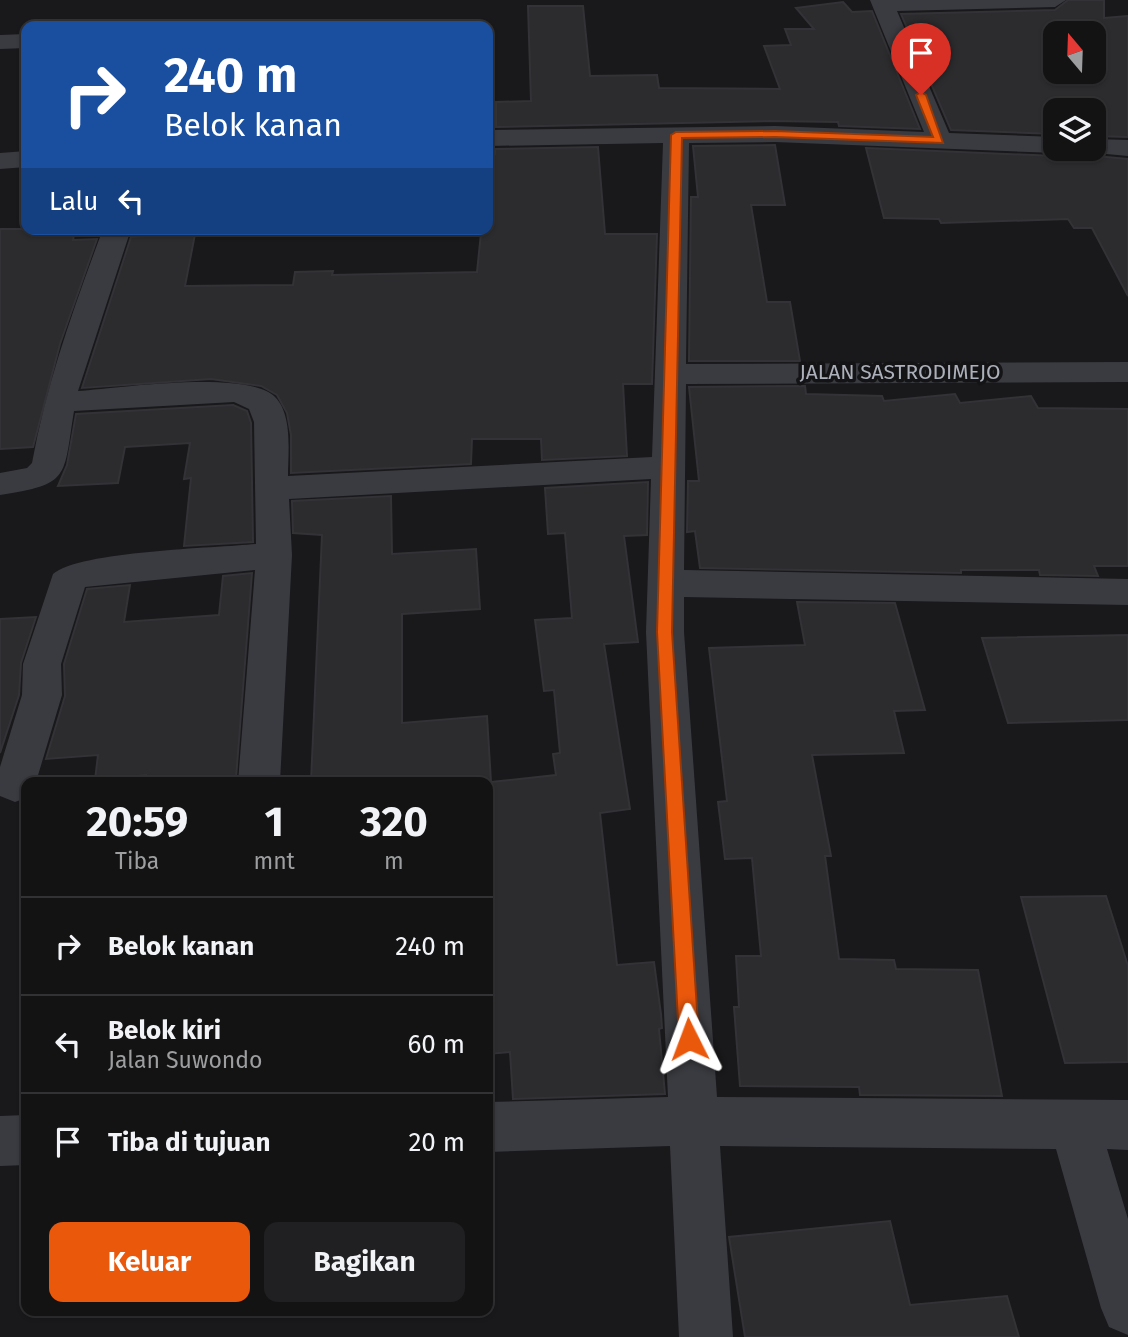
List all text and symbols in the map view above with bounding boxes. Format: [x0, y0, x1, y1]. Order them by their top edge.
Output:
north arrow [1043, 21, 1106, 84]
map controls [1043, 21, 1106, 161]
pin [891, 23, 951, 95]
icon: arrive [902, 34, 940, 72]
text: 240 m [164, 46, 297, 105]
icon: right [49, 49, 140, 140]
button: layers [1043, 98, 1106, 161]
text: Belok kanan [164, 106, 342, 144]
icon: left [112, 182, 150, 220]
text: Lalu [49, 186, 98, 217]
street label: JALAN SASTRODIMEJO [799, 359, 1001, 385]
text: 20:59 [86, 797, 188, 847]
text: 1 [264, 797, 284, 847]
text: 320 [360, 797, 428, 847]
text: Tiba [115, 847, 159, 875]
text: mnt [253, 847, 295, 875]
text: m [384, 847, 404, 875]
icon: right [49, 927, 87, 965]
text: Belok kanan [108, 931, 254, 962]
text: 240 m [395, 931, 465, 962]
position arrow [652, 1002, 726, 1076]
text: Belok kiri [108, 1015, 221, 1046]
icon: left [49, 1025, 87, 1063]
text: 60 m [407, 1029, 465, 1060]
text: Jalan Suwondo [108, 1046, 263, 1074]
icon: arrive [49, 1123, 87, 1161]
text: Tiba di tujuan [108, 1127, 270, 1158]
text: 20 m [408, 1127, 465, 1158]
button: Keluar [49, 1222, 250, 1302]
button: Bagikan [264, 1222, 465, 1302]

